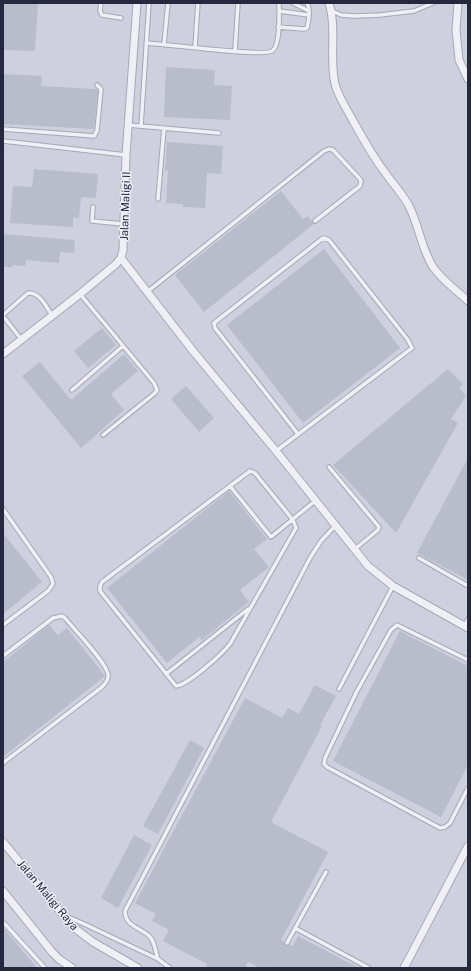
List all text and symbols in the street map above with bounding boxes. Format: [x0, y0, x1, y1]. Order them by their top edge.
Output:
street label: Jalan Maligi II [118, 171, 132, 241]
street label: Jalan Maligi Raya [15, 858, 81, 932]

